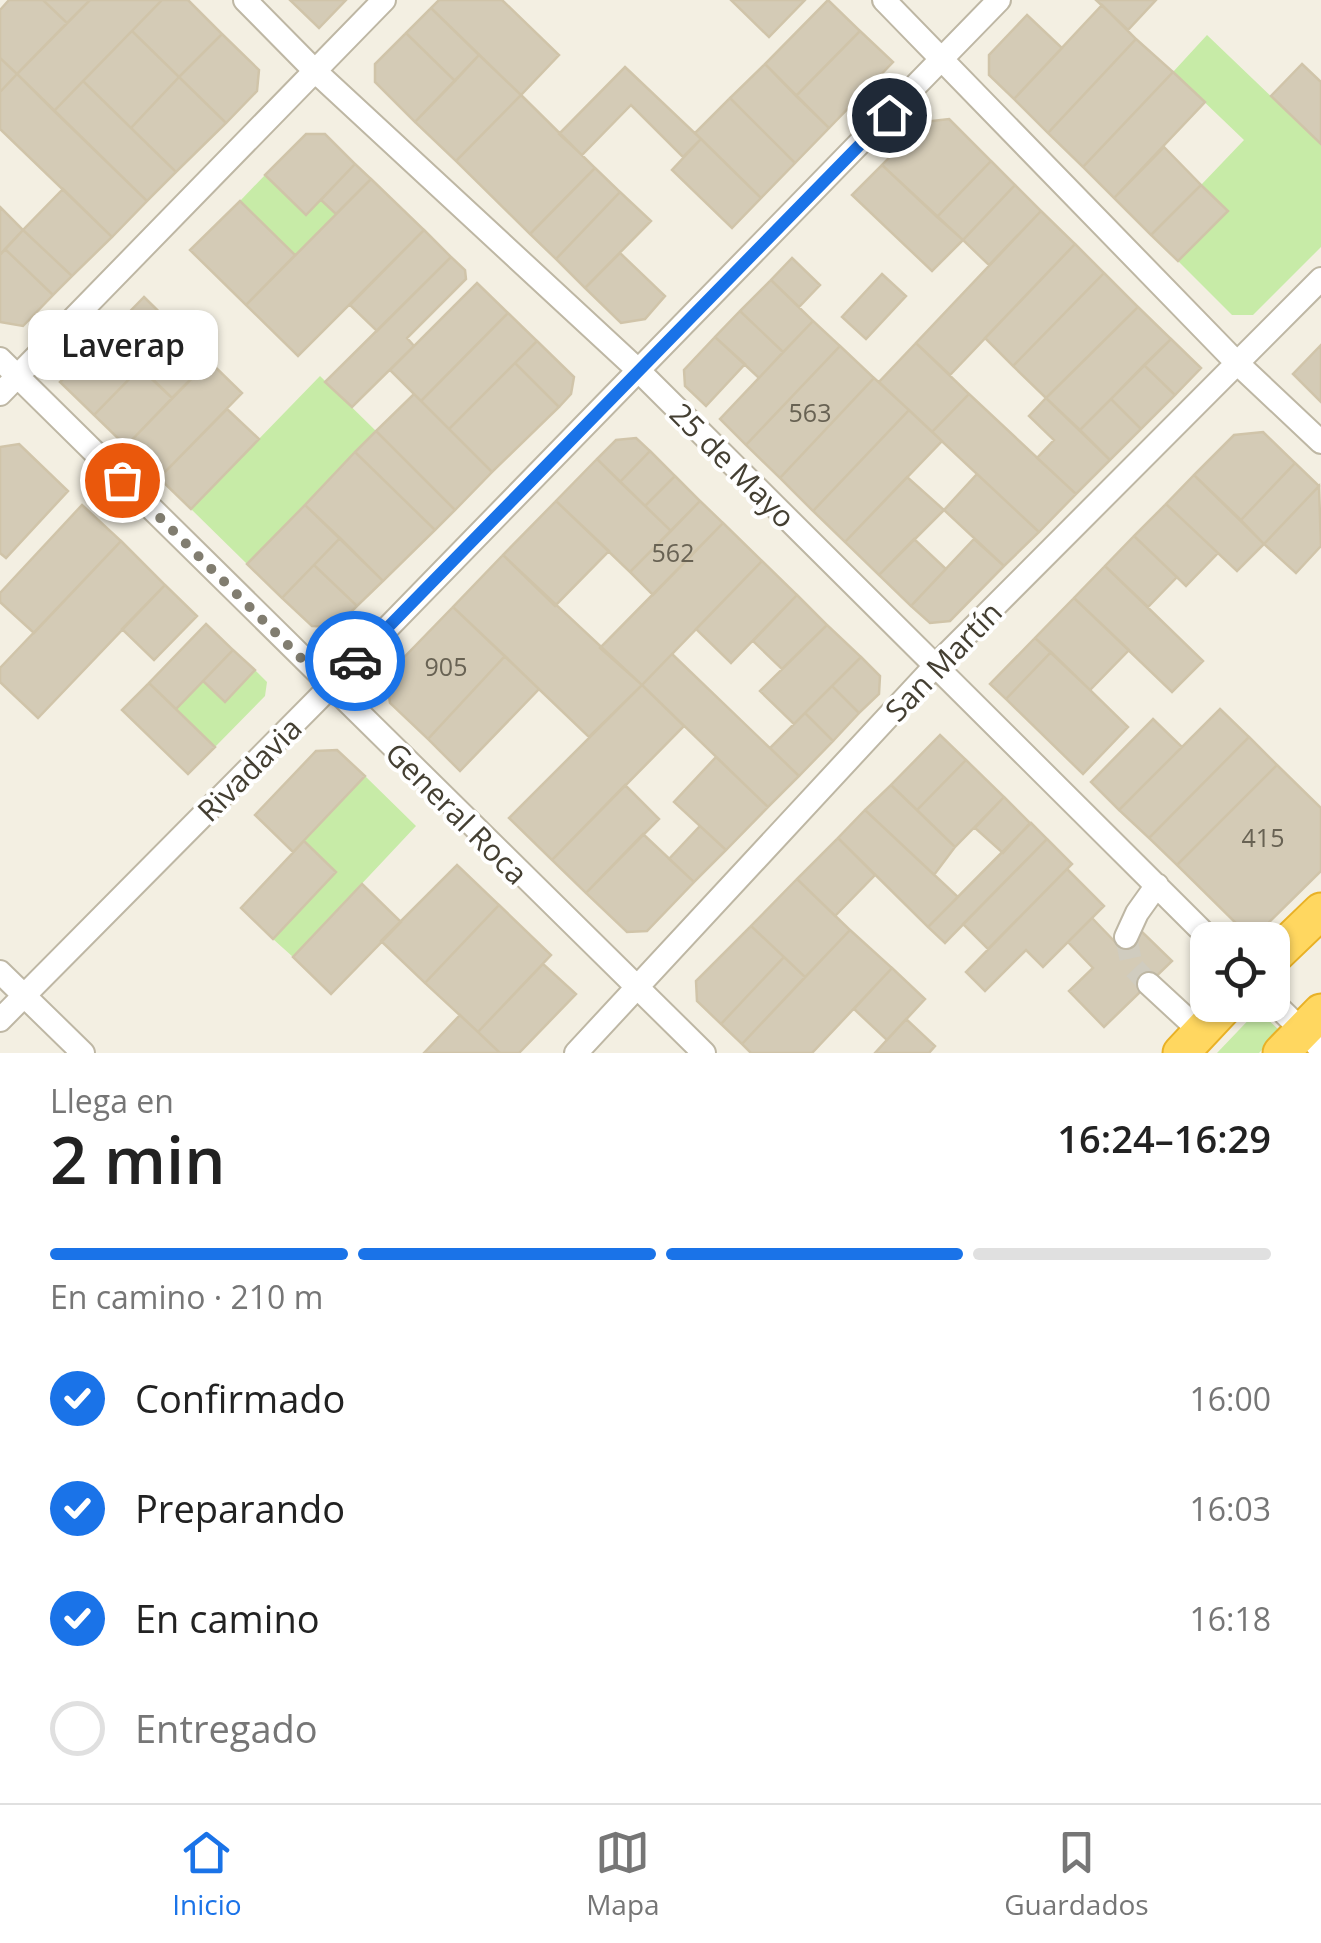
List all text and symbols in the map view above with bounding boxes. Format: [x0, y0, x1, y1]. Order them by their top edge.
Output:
pin [847, 73, 932, 158]
icon: home [862, 88, 917, 143]
callout: Laverap [27, 310, 217, 380]
text: Laverap [61, 323, 185, 366]
street label: 25 de Mayo [661, 393, 805, 537]
house number: 563 [789, 395, 831, 429]
pin [80, 438, 165, 523]
icon: bag [95, 453, 150, 508]
house number: 562 [652, 535, 694, 569]
street label: San Martín [875, 592, 1011, 730]
courier [305, 611, 405, 711]
icon: car [328, 634, 383, 689]
house number: 905 [425, 649, 467, 683]
street label: Rivadavia [188, 708, 310, 830]
street label: General Roca [377, 733, 537, 893]
house number: 415 [1242, 820, 1284, 854]
map controls [1190, 922, 1290, 1022]
button: locate [1190, 922, 1290, 1022]
text: Llega en [50, 1079, 174, 1122]
text: 16:24–16:29 [1057, 1112, 1271, 1164]
text: 2 min [50, 1115, 225, 1203]
text: En camino · 210 m [50, 1275, 323, 1318]
icon: check [50, 1371, 105, 1426]
text: Confirmado [135, 1372, 345, 1424]
text: 16:00 [1189, 1377, 1271, 1420]
icon: check [50, 1481, 105, 1536]
text: Preparando [135, 1482, 345, 1534]
text: 16:03 [1189, 1487, 1271, 1530]
icon: check [50, 1591, 105, 1646]
text: En camino [135, 1592, 320, 1644]
text: 16:18 [1189, 1597, 1271, 1640]
text: Entregado [135, 1702, 318, 1754]
tab: Inicio [172, 1825, 242, 1923]
tab: Mapa [586, 1825, 660, 1923]
tab: Guardados [1004, 1825, 1149, 1923]

